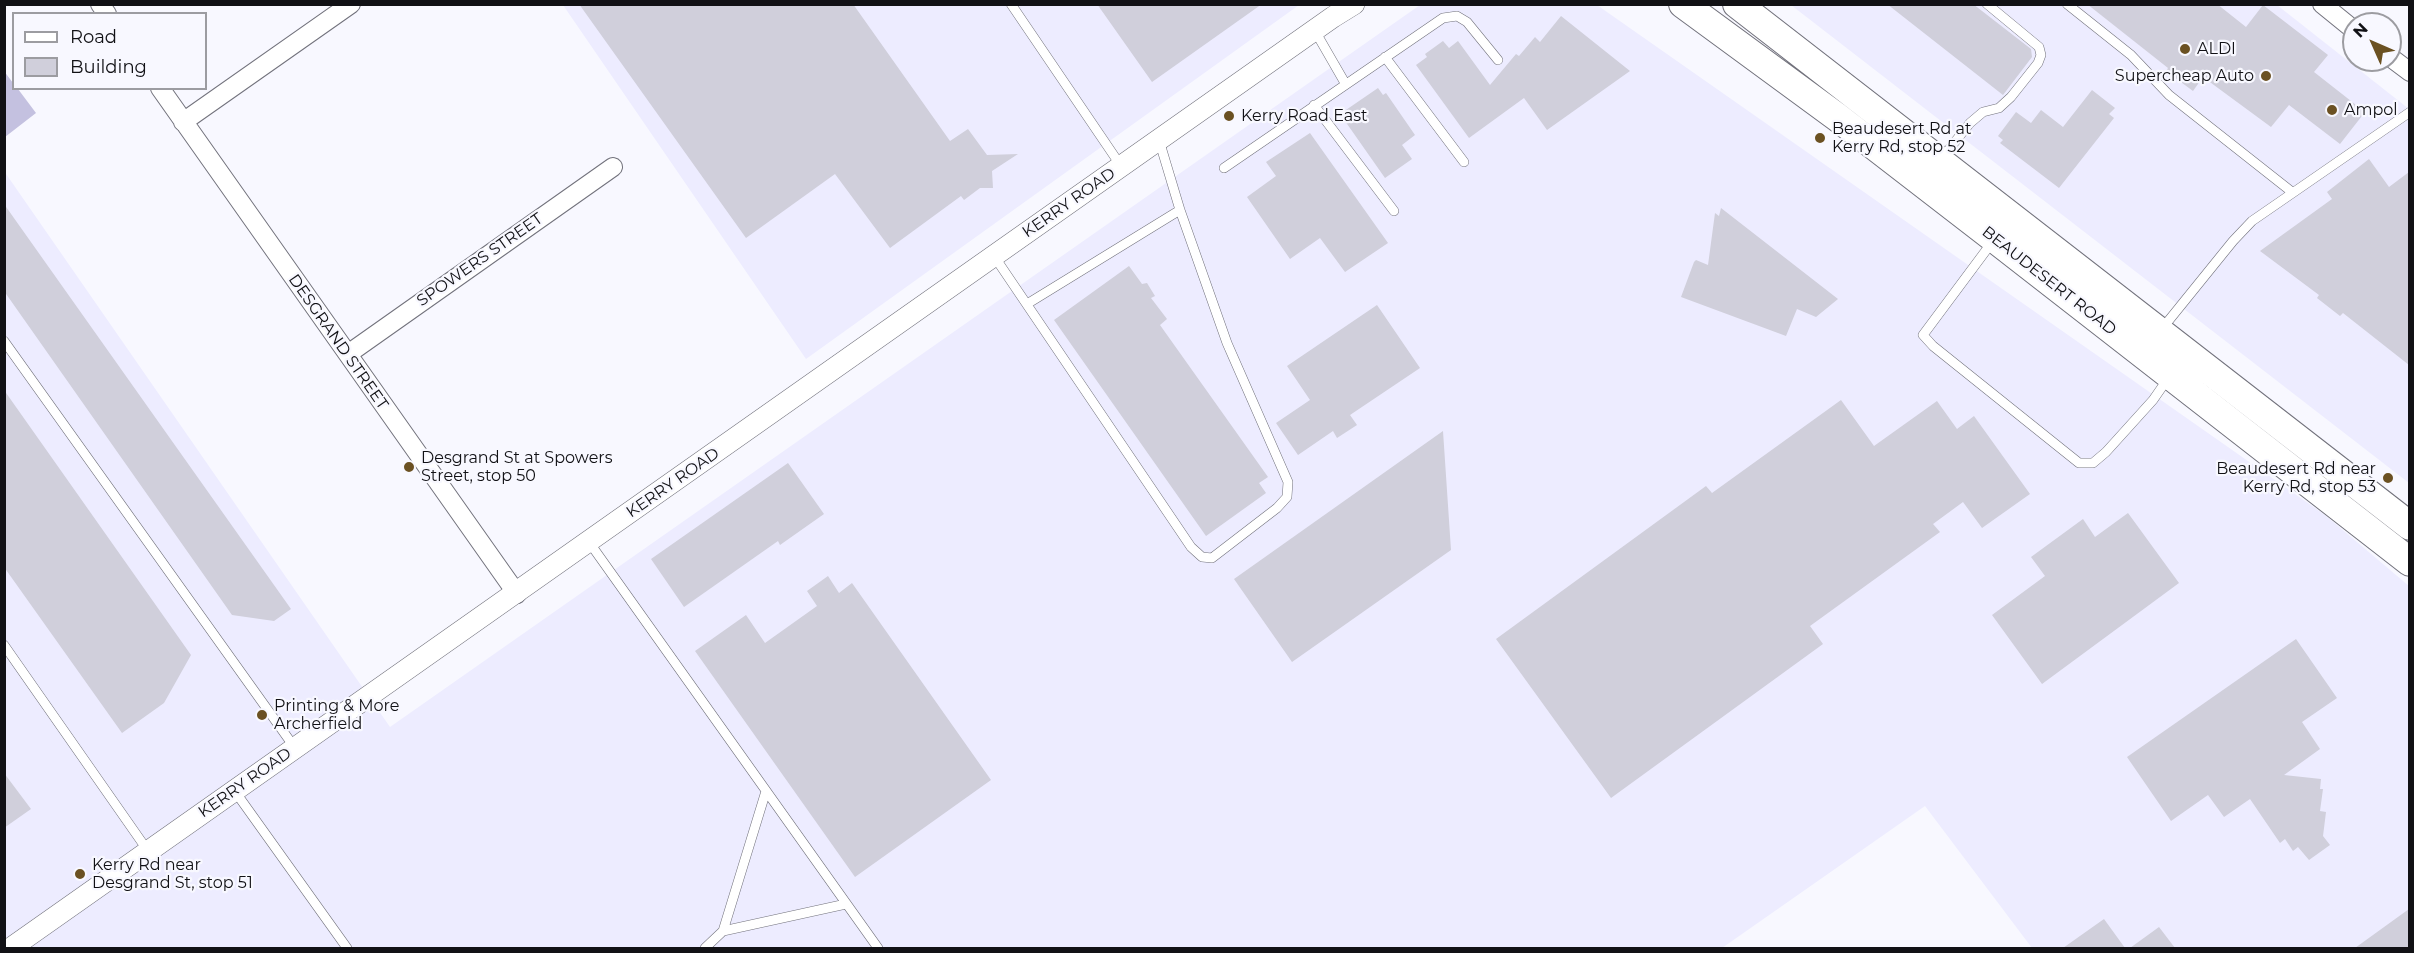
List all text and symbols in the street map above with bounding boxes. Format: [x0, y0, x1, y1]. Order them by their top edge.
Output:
legend [12, 12, 207, 90]
north arrow [2342, 12, 2402, 72]
text: N [2349, 19, 2372, 42]
text: Road [70, 26, 117, 48]
place label: ALDI [2197, 39, 2236, 59]
marker: ALDI [2178, 42, 2192, 56]
text: Building [70, 56, 147, 78]
place label: Supercheap Auto [2115, 66, 2254, 86]
marker: Supercheap Auto [2259, 69, 2273, 83]
place label: Ampol [2344, 100, 2398, 120]
marker: Ampol [2325, 103, 2339, 117]
place label: Kerry Road East [1241, 106, 1367, 126]
marker: Kerry Road East [1222, 109, 1236, 123]
place label: Beaudesert Rd at Kerry Rd, stop 52 [1832, 119, 1972, 157]
marker: Beaudesert Rd at Kerry Rd, stop 52 [1813, 131, 1827, 145]
street label: KERRY ROAD [1019, 164, 1119, 242]
street label: SPOWERS STREET [413, 209, 547, 311]
street label: BEAUDESERT ROAD [1978, 223, 2120, 339]
street label: DESGRAND STREET [284, 271, 392, 413]
street label: KERRY ROAD [623, 444, 723, 522]
place label: Desgrand St at Spowers Street, stop 50 [421, 448, 613, 486]
place label: Beaudesert Rd near Kerry Rd, stop 53 [2216, 459, 2376, 497]
marker: Desgrand St at Spowers Street, stop 50 [402, 460, 416, 474]
marker: Beaudesert Rd near Kerry Rd, stop 53 [2381, 471, 2395, 485]
place label: Printing & More Archerfield [274, 696, 399, 734]
marker: Printing & More Archerfield [255, 708, 269, 722]
street label: KERRY ROAD [195, 744, 295, 822]
place label: Kerry Rd near Desgrand St, stop 51 [92, 855, 253, 893]
marker: Kerry Rd near Desgrand St, stop 51 [73, 867, 87, 881]

